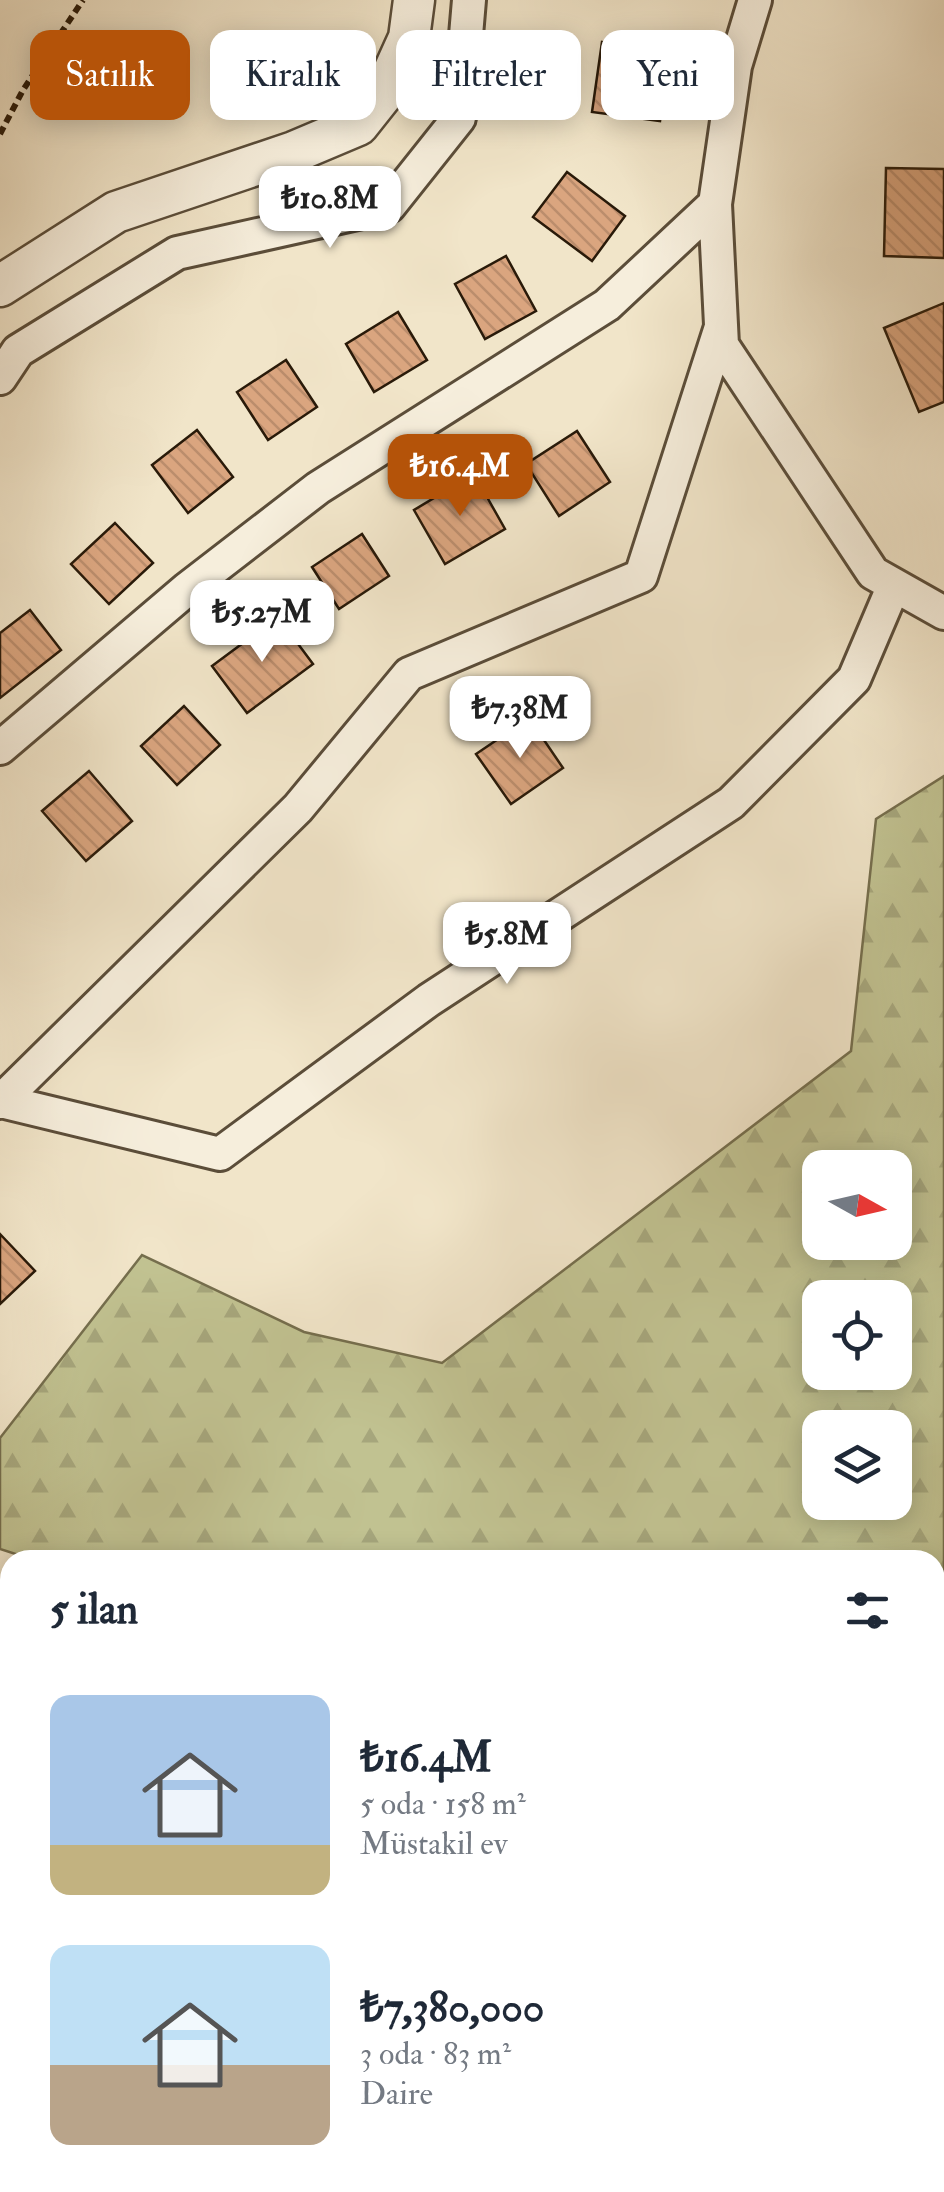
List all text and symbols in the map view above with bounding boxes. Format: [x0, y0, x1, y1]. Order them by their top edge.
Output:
chip: Satılık [30, 30, 190, 120]
chip: Kiralık [210, 30, 376, 120]
chip: Filtreler [396, 30, 581, 120]
chip: Yeni [601, 30, 734, 120]
pin: ₺10.8M [249, 166, 411, 251]
text: ₺10.8M [281, 178, 379, 218]
pin: ₺16.4M [379, 434, 541, 519]
text: ₺16.4M [410, 446, 510, 486]
pin: ₺5.27M [181, 580, 343, 665]
text: ₺5.27M [212, 592, 312, 632]
pin: ₺7.38M [439, 676, 601, 761]
text: ₺7.38M [472, 688, 568, 728]
pin: ₺5.8M [437, 902, 577, 987]
text: ₺5.8M [465, 914, 549, 954]
north arrow [802, 1150, 912, 1260]
map controls [802, 1150, 912, 1520]
button: locate [802, 1280, 912, 1390]
button: layers [802, 1410, 912, 1520]
icon: filters [840, 1583, 895, 1638]
text: 5 ilan [50, 1584, 138, 1636]
text: ₺16.4M [360, 1732, 492, 1784]
icon: home [130, 1735, 250, 1855]
text: 5 oda · 158 m² [360, 1784, 526, 1824]
text: Müstakil ev [360, 1824, 507, 1864]
text: ₺7,380,000 [360, 1982, 544, 2034]
icon: home [130, 1985, 250, 2105]
text: 3 oda · 83 m² [360, 2034, 511, 2074]
text: Daire [360, 2074, 433, 2114]

